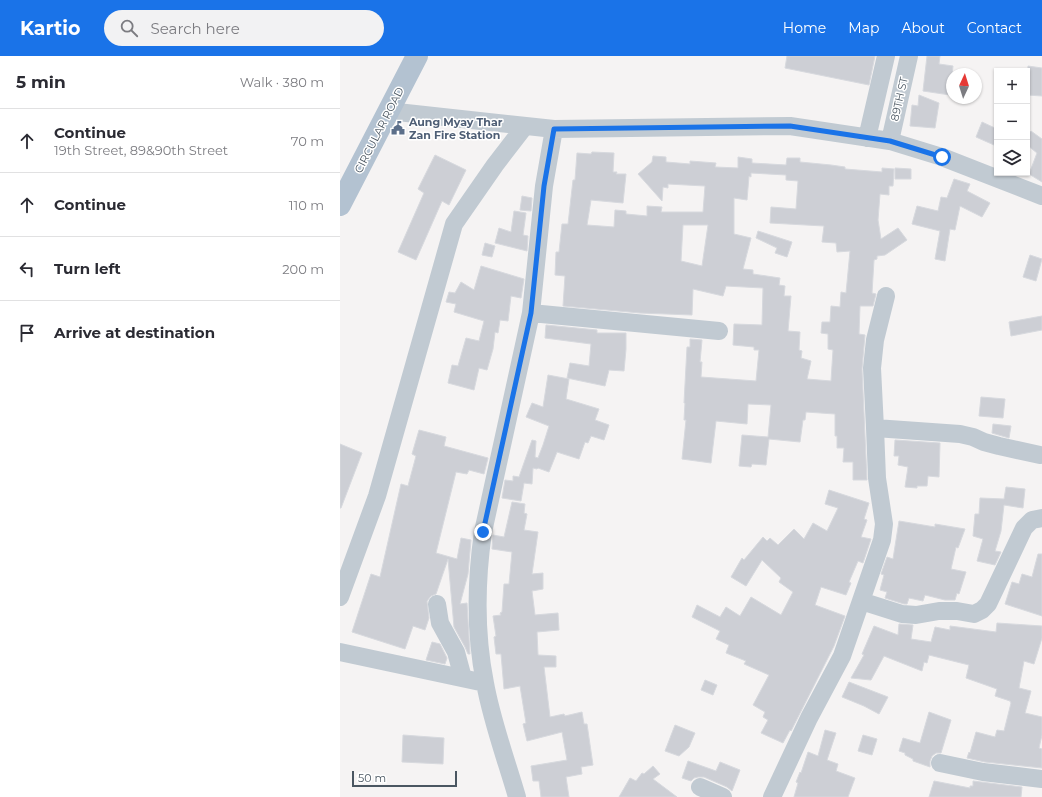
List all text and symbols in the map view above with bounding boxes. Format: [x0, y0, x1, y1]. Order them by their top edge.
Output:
search box [104, 10, 384, 46]
text: Kartio [20, 17, 80, 40]
icon: search [118, 17, 140, 39]
text: Search here [150, 19, 240, 38]
text: Home [783, 19, 826, 37]
text: Map [848, 19, 879, 37]
text: About [901, 19, 945, 37]
text: Contact [967, 19, 1022, 37]
north arrow [946, 68, 982, 104]
map controls [994, 68, 1030, 176]
button: + [994, 68, 1030, 104]
text: 5 min [16, 72, 66, 92]
text: Walk · 380 m [240, 74, 324, 90]
street label: 89TH ST [887, 75, 911, 122]
street label: CIRCULAR ROAD [351, 85, 407, 175]
button: − [994, 104, 1030, 140]
place label: Aung Myay Thar Zan Fire Station [408, 115, 503, 142]
public building icon: Aung Myay Thar Zan Fire Station [390, 120, 406, 136]
text: Continue [54, 123, 126, 142]
icon: ahead [16, 130, 38, 152]
text: 70 m [291, 133, 324, 149]
button: layers [994, 140, 1030, 176]
text: 19th Street, 89&90th Street [54, 142, 228, 158]
route start [933, 148, 951, 166]
icon: ahead [16, 194, 38, 216]
text: Continue [54, 195, 126, 214]
text: 110 m [289, 197, 324, 213]
icon: left [16, 258, 38, 280]
text: Turn left [54, 259, 121, 278]
text: 200 m [282, 261, 324, 277]
icon: arrive [16, 322, 38, 344]
text: Arrive at destination [54, 323, 215, 342]
route end [474, 523, 492, 541]
scale bar [352, 769, 457, 788]
text: 50 m [358, 771, 386, 785]

